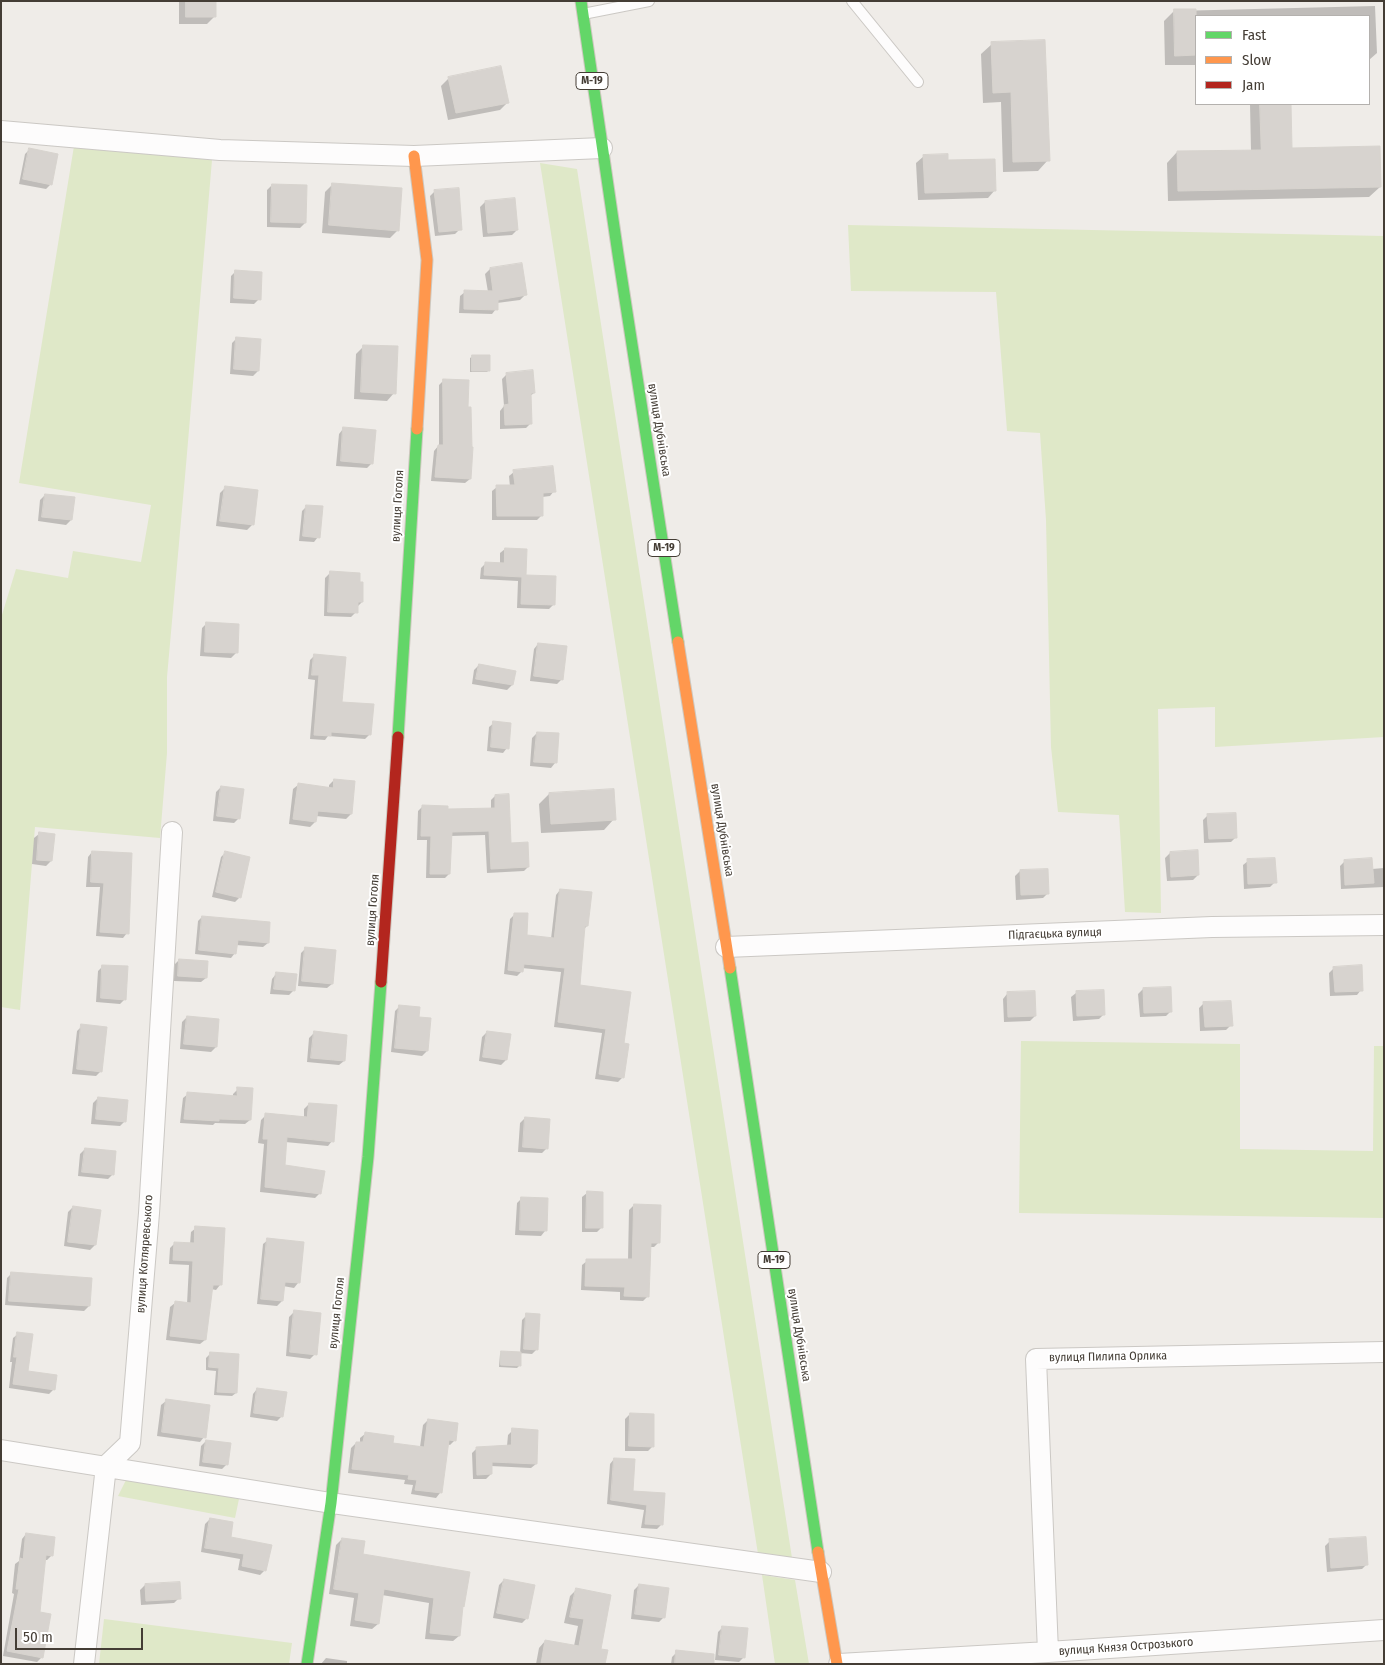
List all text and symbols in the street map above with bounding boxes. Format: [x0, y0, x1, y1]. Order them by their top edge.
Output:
legend [1195, 15, 1370, 105]
text: Fast [1242, 26, 1266, 44]
text: Slow [1242, 51, 1271, 69]
road number: М-19 [576, 72, 608, 90]
text: Jam [1242, 76, 1265, 94]
street label: вулиця Дубнівська [645, 382, 673, 478]
street label: вулиця Гоголя [389, 470, 407, 542]
road number: М-19 [648, 540, 680, 556]
street label: вулиця Дубнівська [708, 782, 736, 878]
street label: вулиця Гоголя [363, 874, 383, 946]
street label: Підгаєцька вулиця [1008, 925, 1102, 943]
street label: вулиця Котляревського [134, 1194, 156, 1314]
road number: М-19 [758, 1252, 790, 1268]
street label: вулиця Гоголя [326, 1276, 348, 1350]
street label: вулиця Дубнівська [785, 1287, 813, 1383]
street label: вулиця Пилипа Орлика [1049, 1349, 1167, 1365]
scale bar [18, 1618, 145, 1650]
text: 50 m [23, 1628, 53, 1646]
street label: вулиця Князя Острозького [1058, 1635, 1194, 1659]

